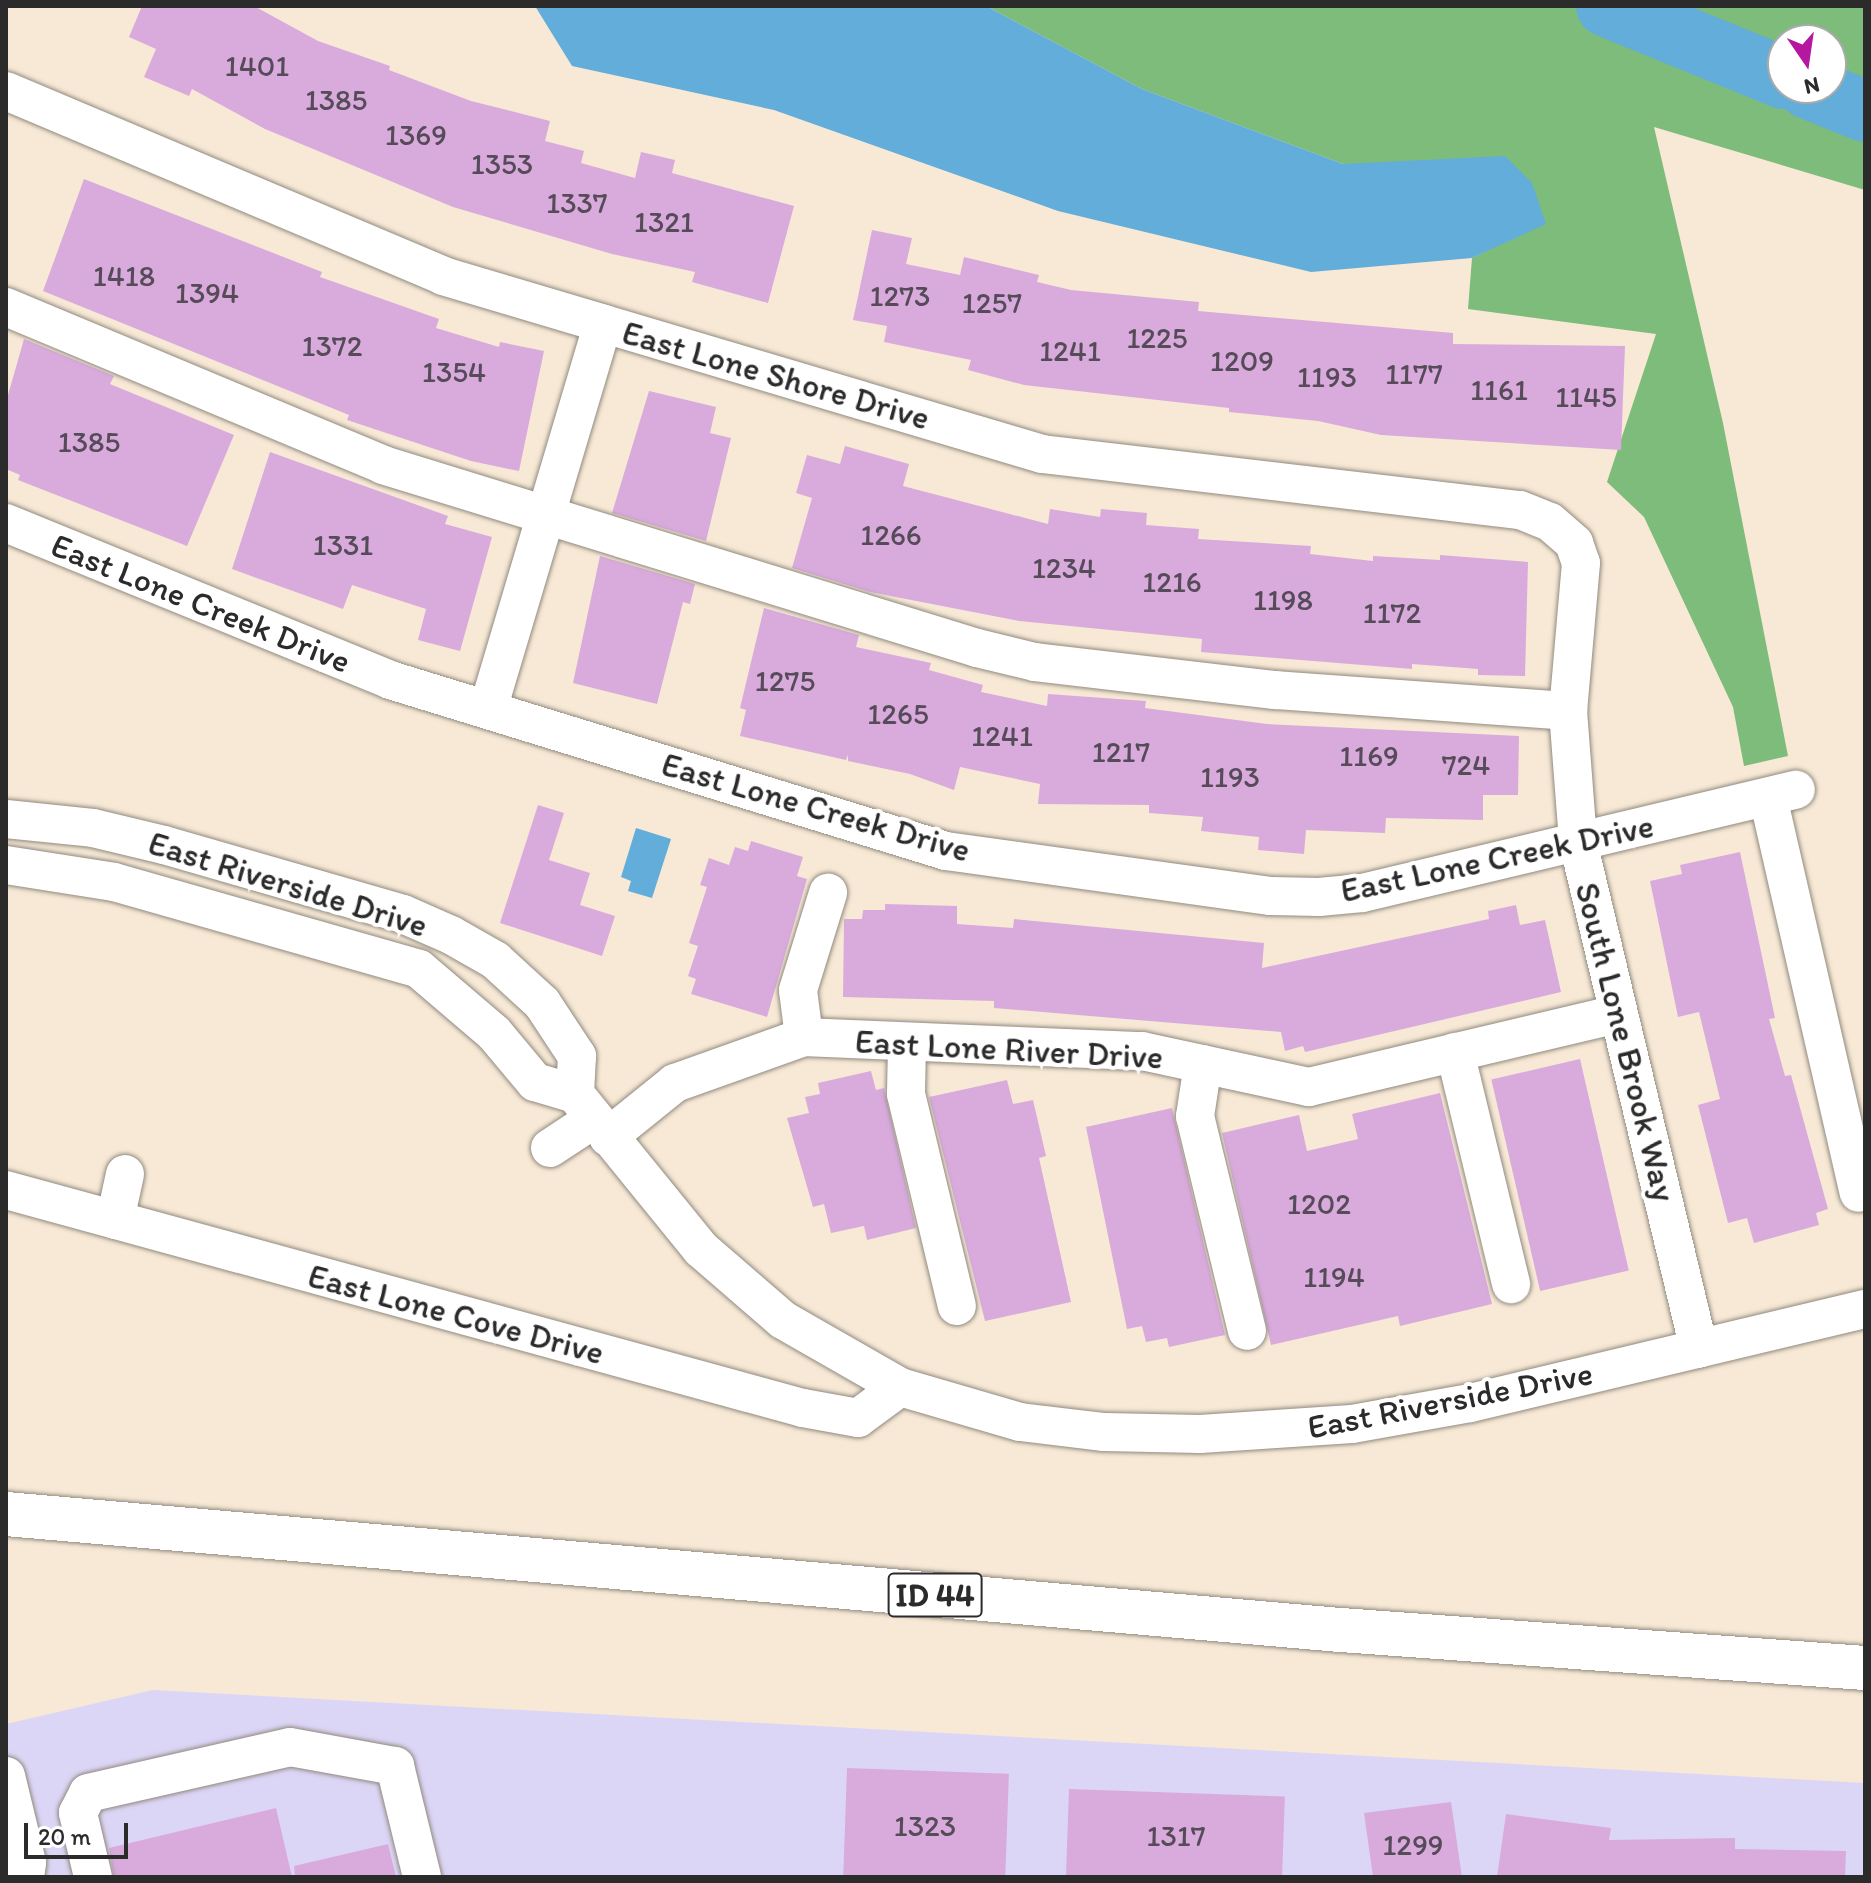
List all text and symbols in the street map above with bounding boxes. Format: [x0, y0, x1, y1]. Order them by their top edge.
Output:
north arrow [1767, 24, 1847, 104]
house number: 1401 [225, 48, 289, 84]
text: N [1802, 71, 1822, 101]
house number: 1385 [305, 82, 367, 118]
house number: 1369 [385, 117, 447, 153]
house number: 1353 [471, 146, 533, 182]
house number: 1337 [546, 185, 608, 221]
house number: 1321 [634, 204, 694, 240]
house number: 1418 [93, 258, 155, 294]
house number: 1394 [175, 275, 239, 311]
house number: 1273 [870, 278, 930, 314]
house number: 1257 [962, 285, 1022, 321]
street label: East Lone Shore Drive [618, 312, 934, 438]
house number: 1225 [1126, 320, 1188, 356]
house number: 1372 [302, 328, 362, 364]
house number: 1241 [1039, 333, 1101, 369]
house number: 1209 [1210, 343, 1274, 379]
house number: 1354 [422, 354, 486, 390]
house number: 1177 [1385, 356, 1443, 392]
house number: 1193 [1297, 359, 1357, 395]
house number: 1161 [1470, 372, 1528, 408]
house number: 1145 [1555, 379, 1617, 415]
house number: 1385 [58, 424, 120, 460]
house number: 1266 [860, 517, 922, 553]
street label: East Lone Creek Drive [46, 524, 356, 682]
house number: 1331 [313, 527, 373, 563]
house number: 1234 [1032, 550, 1096, 586]
house number: 1216 [1142, 564, 1202, 600]
house number: 1198 [1253, 582, 1313, 618]
house number: 1172 [1363, 595, 1421, 631]
house number: 1275 [755, 663, 815, 699]
house number: 1265 [867, 696, 929, 732]
house number: 1241 [971, 718, 1033, 754]
house number: 1217 [1092, 734, 1150, 770]
house number: 1169 [1339, 738, 1399, 774]
street label: East Lone Creek Drive [657, 743, 975, 871]
house number: 724 [1442, 747, 1490, 783]
house number: 1193 [1200, 759, 1260, 795]
street label: East Lone Creek Drive [1337, 805, 1657, 911]
street label: East Riverside Drive [144, 822, 432, 946]
street label: South Lone Brook Way [1567, 879, 1685, 1205]
street label: East Lone River Drive [854, 1021, 1164, 1077]
house number: 1202 [1287, 1186, 1351, 1222]
street label: East Lone Cove Drive [303, 1255, 609, 1373]
house number: 1194 [1303, 1259, 1365, 1295]
street label: East Riverside Drive [1304, 1352, 1596, 1448]
road number: ID 44 [887, 1567, 983, 1623]
scale bar [28, 1807, 132, 1857]
house number: 1323 [894, 1808, 956, 1844]
house number: 1317 [1146, 1818, 1206, 1854]
text: 20 m [38, 1822, 91, 1851]
house number: 1299 [1382, 1827, 1444, 1863]

